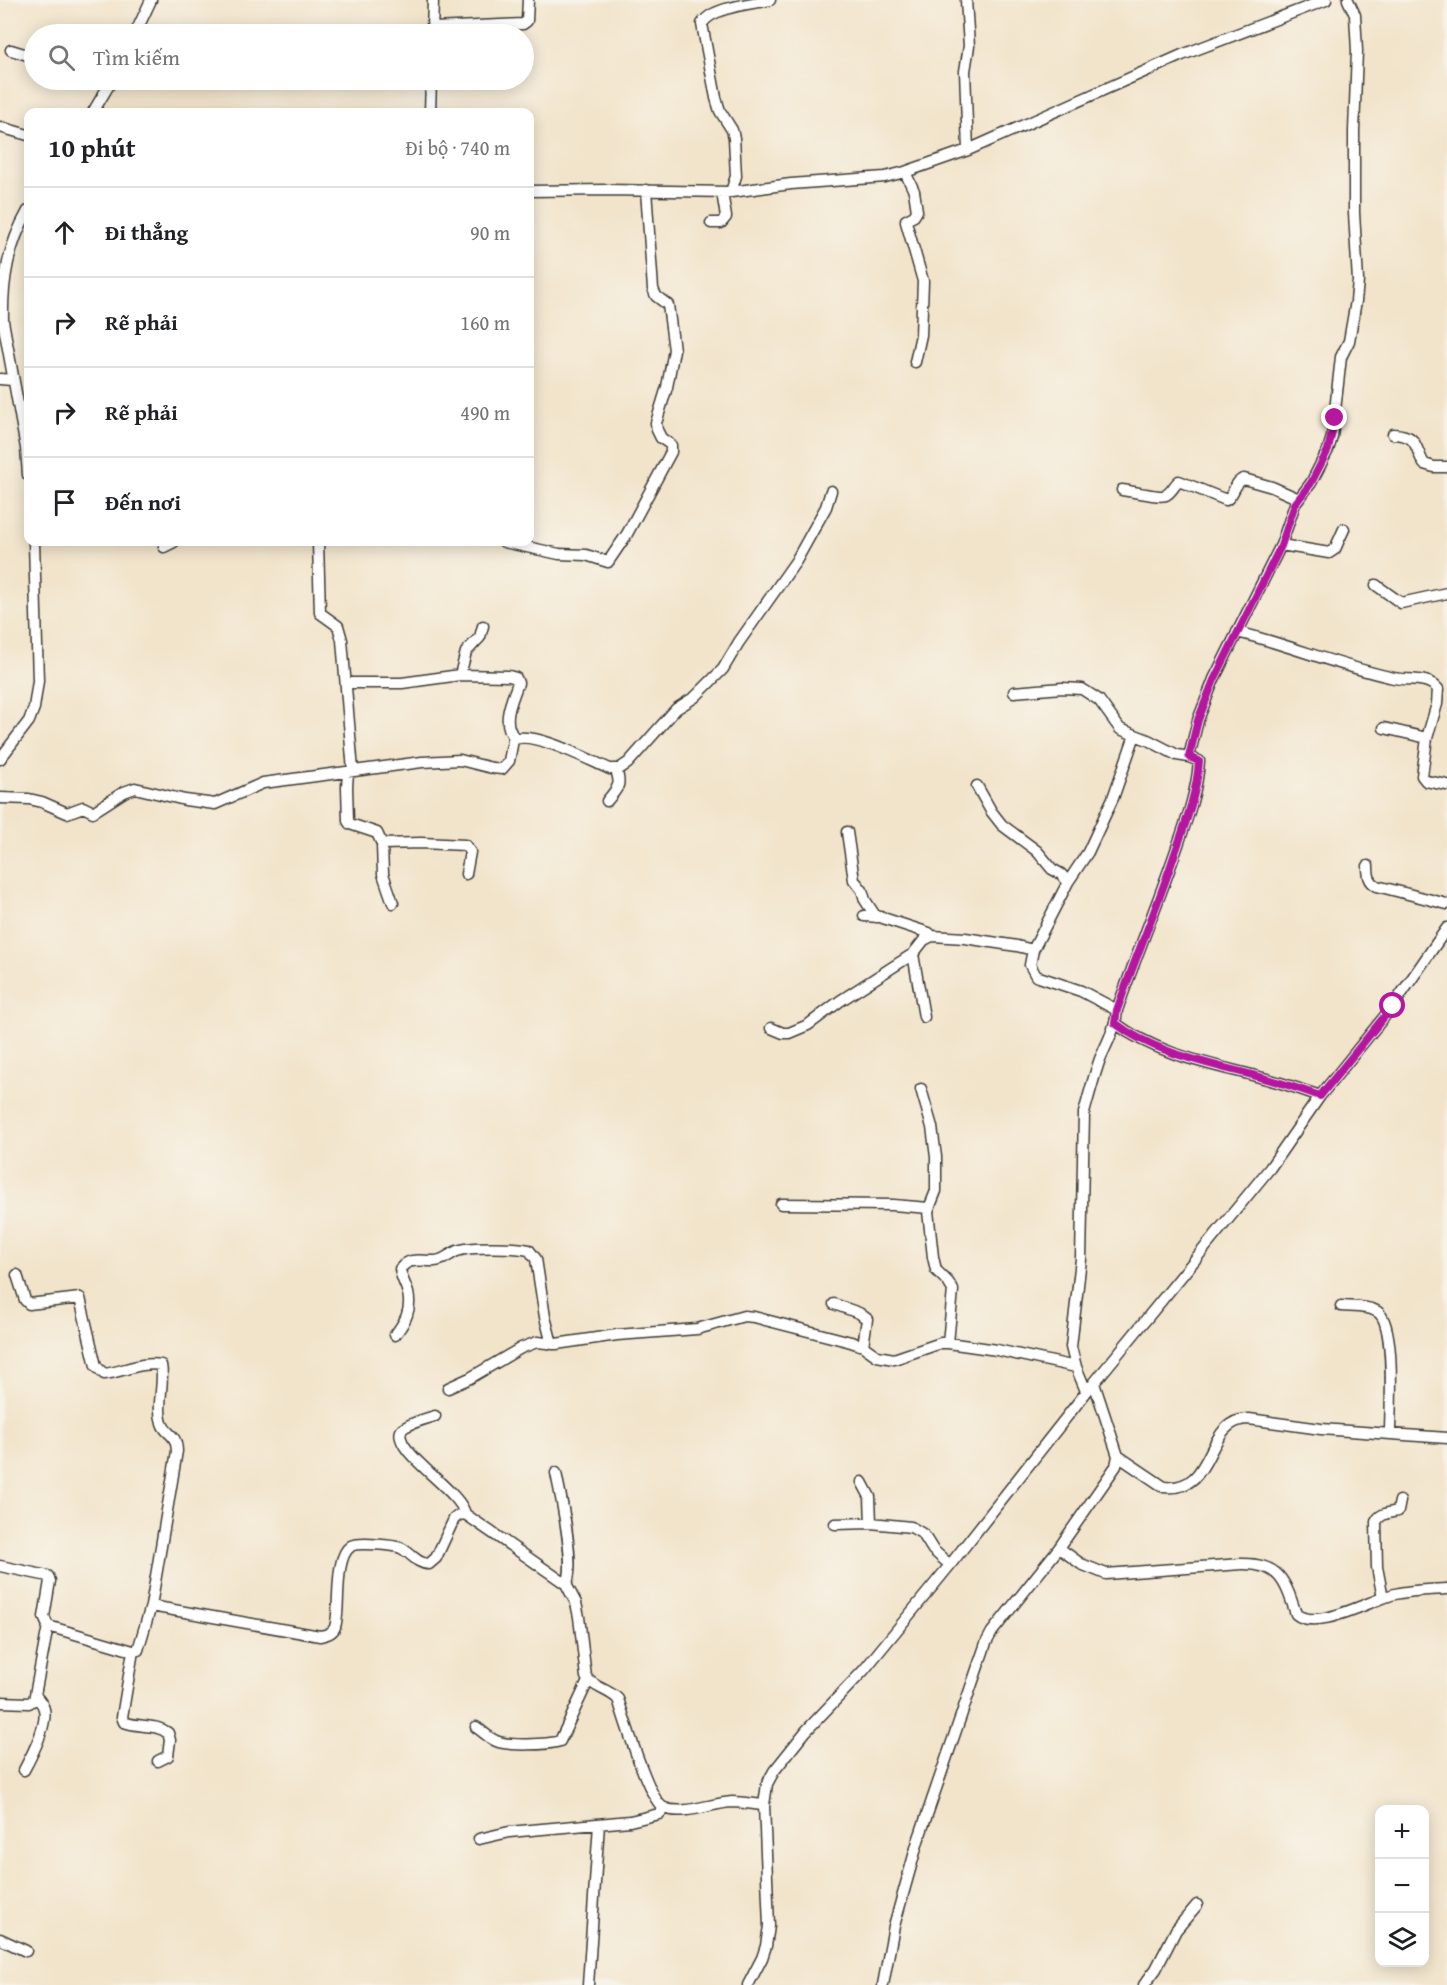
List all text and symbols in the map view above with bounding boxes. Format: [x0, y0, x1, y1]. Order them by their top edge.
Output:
search box [24, 24, 534, 90]
icon: search [45, 41, 78, 74]
text: Tìm kiếm [93, 41, 180, 73]
text: 10 phút [48, 128, 136, 167]
text: Đi bộ · 740 m [406, 133, 510, 162]
icon: ahead [48, 216, 81, 249]
text: Đi thẳng [105, 216, 188, 248]
text: 90 m [470, 218, 510, 247]
icon: right [48, 306, 81, 339]
text: Rẽ phải [105, 306, 178, 338]
text: 160 m [460, 308, 510, 337]
icon: right [48, 396, 81, 429]
text: Rẽ phải [105, 396, 178, 428]
text: 490 m [460, 398, 510, 427]
route end [1321, 404, 1347, 430]
icon: arrive [48, 486, 81, 519]
text: Đến nơi [105, 486, 181, 518]
route start [1379, 992, 1405, 1018]
map controls [1375, 1805, 1429, 1967]
button: + [1375, 1805, 1429, 1859]
button: − [1375, 1859, 1429, 1913]
button: layers [1375, 1913, 1429, 1967]

